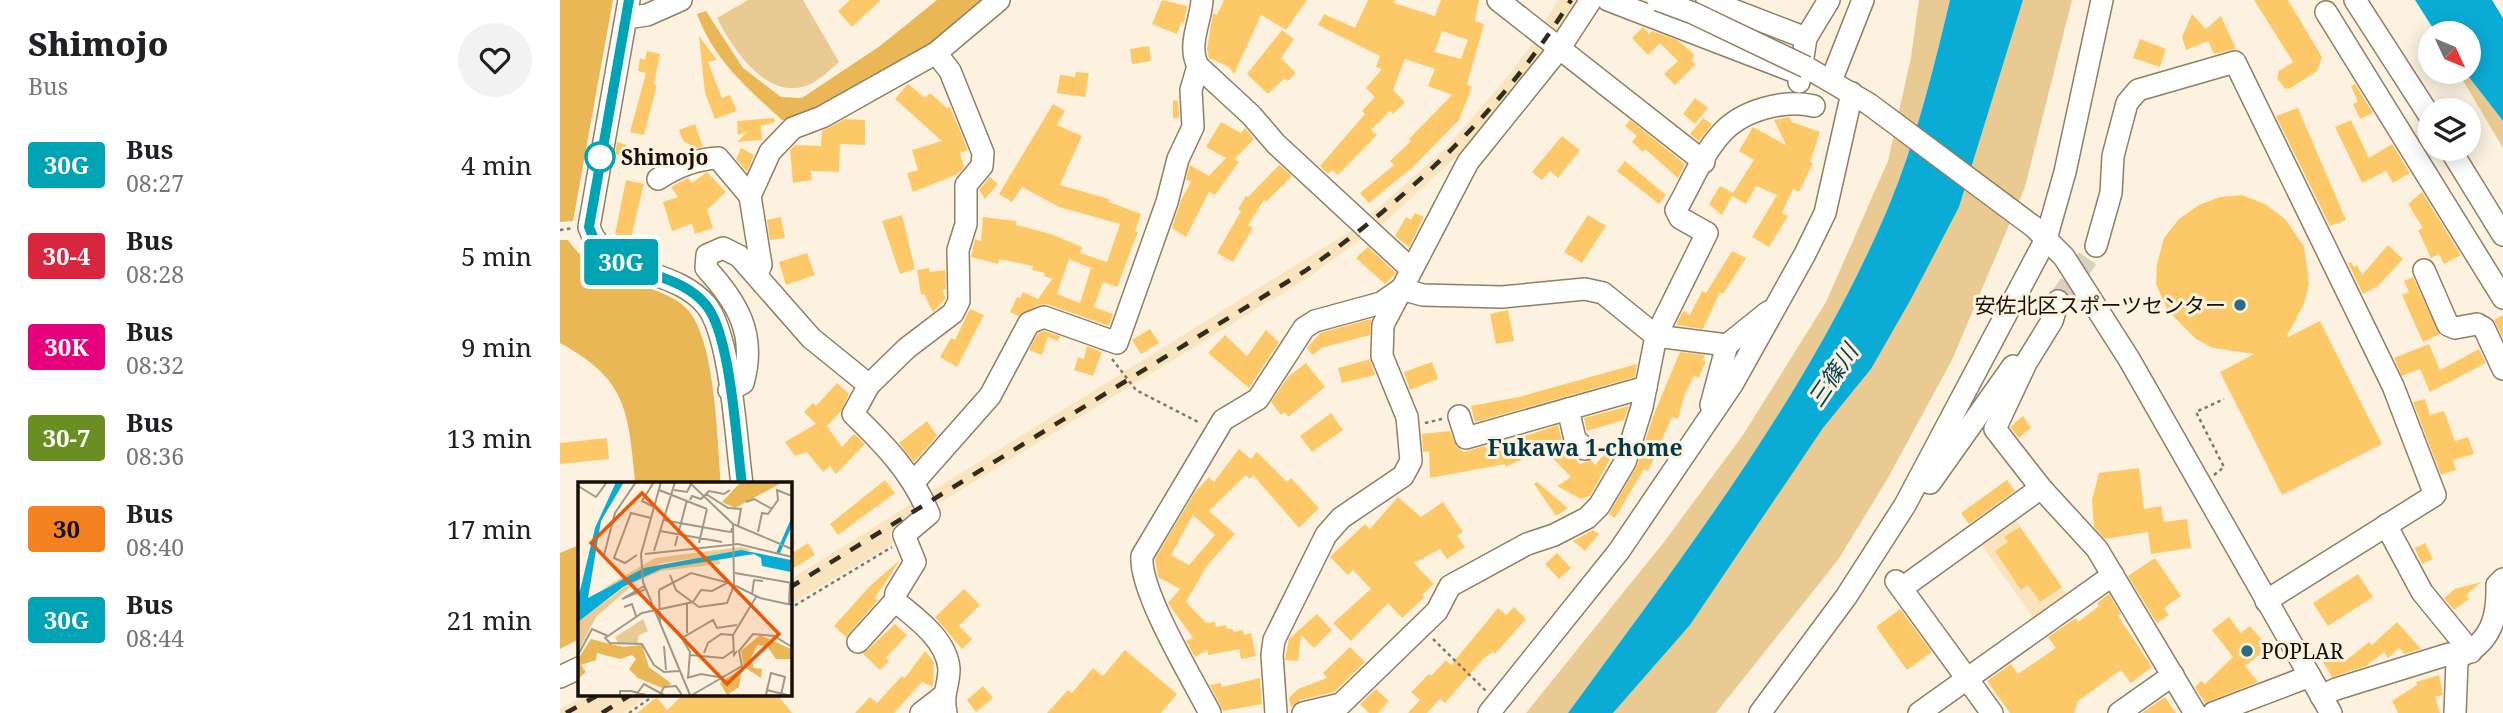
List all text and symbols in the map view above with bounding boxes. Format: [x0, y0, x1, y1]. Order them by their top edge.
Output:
text: Shimojo [28, 21, 169, 66]
north arrow [2418, 21, 2482, 84]
map controls [2418, 21, 2481, 161]
button: heart [458, 23, 532, 97]
text: Bus [28, 70, 68, 102]
button: layers [2418, 98, 2481, 161]
text: Bus [126, 131, 173, 167]
marker: Shimojo [585, 142, 615, 172]
place label: Shimojo [621, 143, 708, 171]
text: 4 min [461, 147, 532, 183]
text: 30G [44, 148, 89, 181]
text: 08:27 [126, 167, 184, 199]
text: Bus [126, 222, 173, 258]
text: 5 min [461, 238, 532, 274]
text: 30-4 [42, 239, 91, 272]
line badge: 30G [581, 239, 661, 285]
text: 30G [598, 245, 644, 278]
text: 08:28 [126, 258, 184, 290]
place label: 安佐北区スポーツセンター [1974, 291, 2226, 319]
marker: 安佐北区スポーツセンター [2232, 297, 2248, 313]
text: Bus [126, 313, 173, 349]
text: 9 min [461, 329, 532, 365]
text: 30K [44, 330, 89, 363]
water label: 三篠川 [1799, 335, 1866, 413]
text: 08:32 [126, 349, 184, 381]
text: Bus [126, 404, 173, 440]
text: 13 min [447, 420, 532, 456]
text: 30-7 [42, 421, 91, 454]
district label: Fukawa 1-chome [1487, 431, 1683, 463]
text: 08:36 [126, 440, 184, 472]
inset map [578, 482, 791, 696]
text: Bus [126, 495, 173, 531]
text: 17 min [447, 511, 532, 547]
text: 30 [53, 512, 80, 545]
text: 08:40 [126, 531, 184, 563]
text: Bus [126, 586, 173, 622]
text: 21 min [447, 602, 532, 638]
text: 30G [44, 603, 89, 636]
text: 08:44 [126, 622, 184, 654]
place label: POPLAR [2261, 637, 2344, 665]
marker: POPLAR [2239, 643, 2255, 659]

